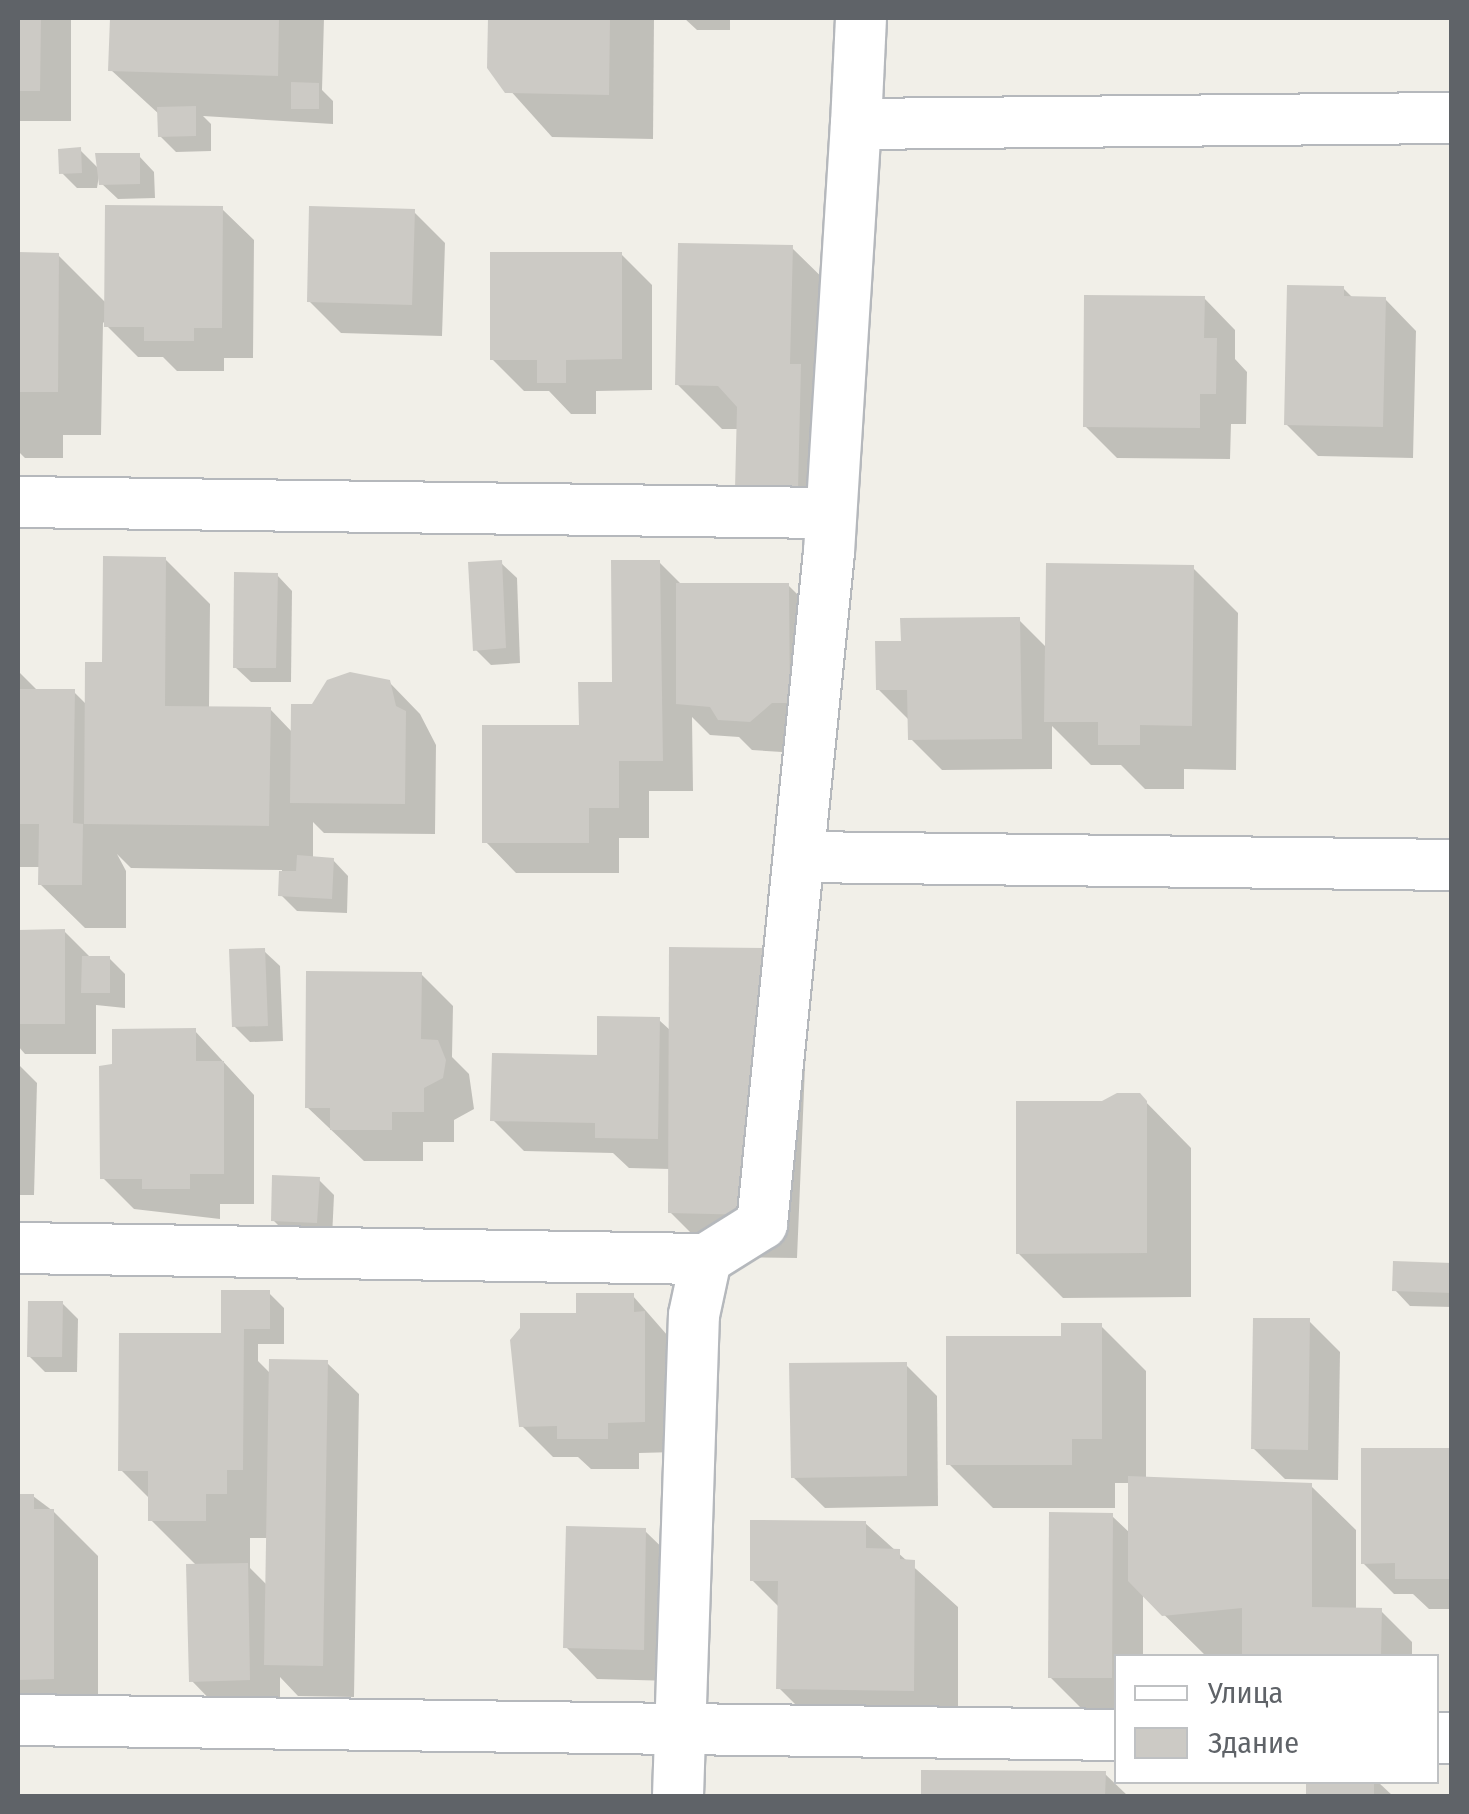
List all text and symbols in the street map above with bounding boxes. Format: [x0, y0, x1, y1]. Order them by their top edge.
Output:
legend [1114, 1654, 1439, 1784]
text: Улица [1208, 1675, 1283, 1711]
text: Здание [1208, 1725, 1299, 1761]

